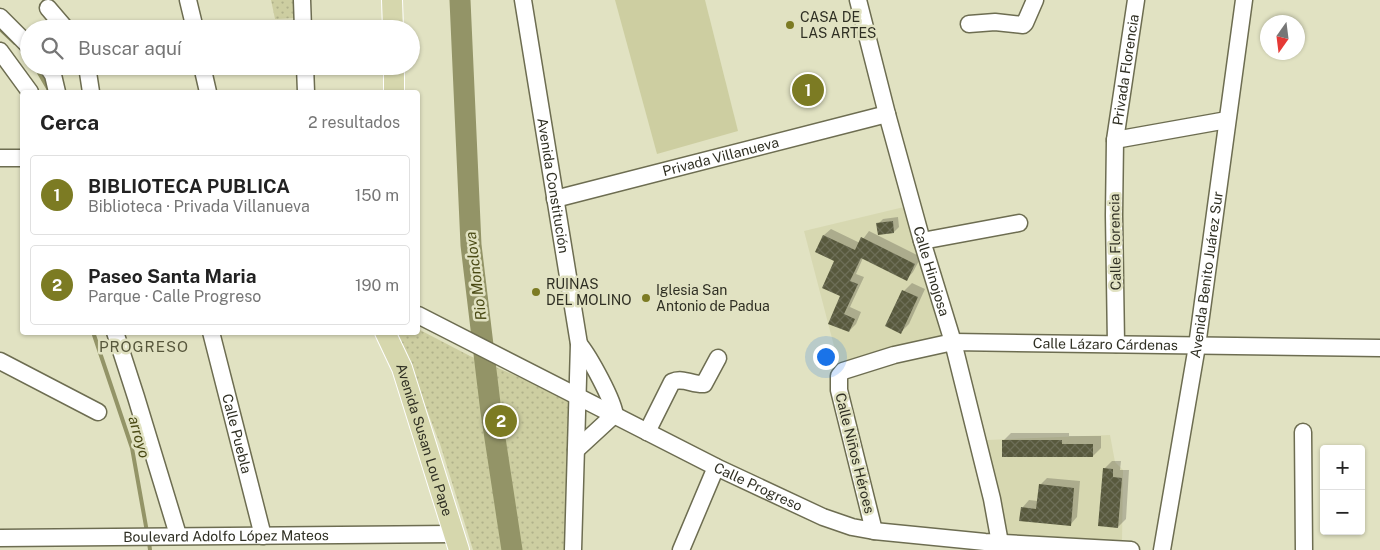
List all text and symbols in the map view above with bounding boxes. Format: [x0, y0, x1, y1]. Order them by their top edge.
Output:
place label: CASA DE LAS ARTES [800, 9, 877, 41]
street label: Privada Florencia [1109, 13, 1142, 127]
north arrow [1260, 15, 1305, 60]
marker: CASA DE LAS ARTES [784, 19, 796, 31]
search box [20, 20, 420, 75]
icon: search [38, 34, 66, 62]
text: Buscar aquí [78, 37, 182, 59]
pin: 1 [792, 71, 824, 109]
text: Cerca [40, 110, 99, 135]
text: 2 resultados [308, 113, 400, 132]
street label: Avenida Constitución [534, 117, 572, 254]
street label: Privada Villanueva [661, 134, 780, 179]
text: BIBLIOTECA PUBLICA [88, 175, 290, 197]
text: 1 [54, 186, 60, 205]
text: 150 m [355, 186, 399, 205]
street label: Avenida Benito Juárez Sur [1187, 190, 1226, 359]
street label: Calle Florencia [1106, 194, 1124, 290]
text: Biblioteca · Privada Villanueva [88, 197, 310, 216]
street label: Calle Hinojosa [910, 224, 953, 318]
water label: Rio Monclova [462, 231, 489, 321]
text: Paseo Santa Maria [88, 265, 256, 287]
text: 2 [52, 276, 62, 295]
text: 190 m [355, 276, 399, 295]
place label: RUINAS DEL MOLINO [546, 276, 632, 308]
place label: Iglesia San Antonio de Padua [656, 282, 770, 314]
marker: RUINAS DEL MOLINO [530, 286, 542, 298]
text: Parque · Calle Progreso [88, 287, 261, 306]
marker: Iglesia San Antonio de Padua [640, 292, 652, 304]
street label: Calle Lázaro Cárdenas [1033, 335, 1178, 353]
district label: PROGRESO [99, 338, 189, 355]
your location [813, 344, 839, 370]
street label: Avenida Susan Lou Pape [393, 362, 456, 518]
street label: Calle Niños Héroes [832, 391, 878, 515]
street label: Calle Puebla [219, 392, 255, 475]
pin: 2 [485, 402, 517, 440]
water label: arroyo [125, 414, 154, 460]
map controls [1320, 445, 1365, 535]
button: + [1320, 445, 1365, 490]
street label: Calle Progreso [711, 459, 805, 514]
button: − [1320, 490, 1365, 535]
street label: Boulevard Adolfo López Mateos [123, 527, 329, 545]

